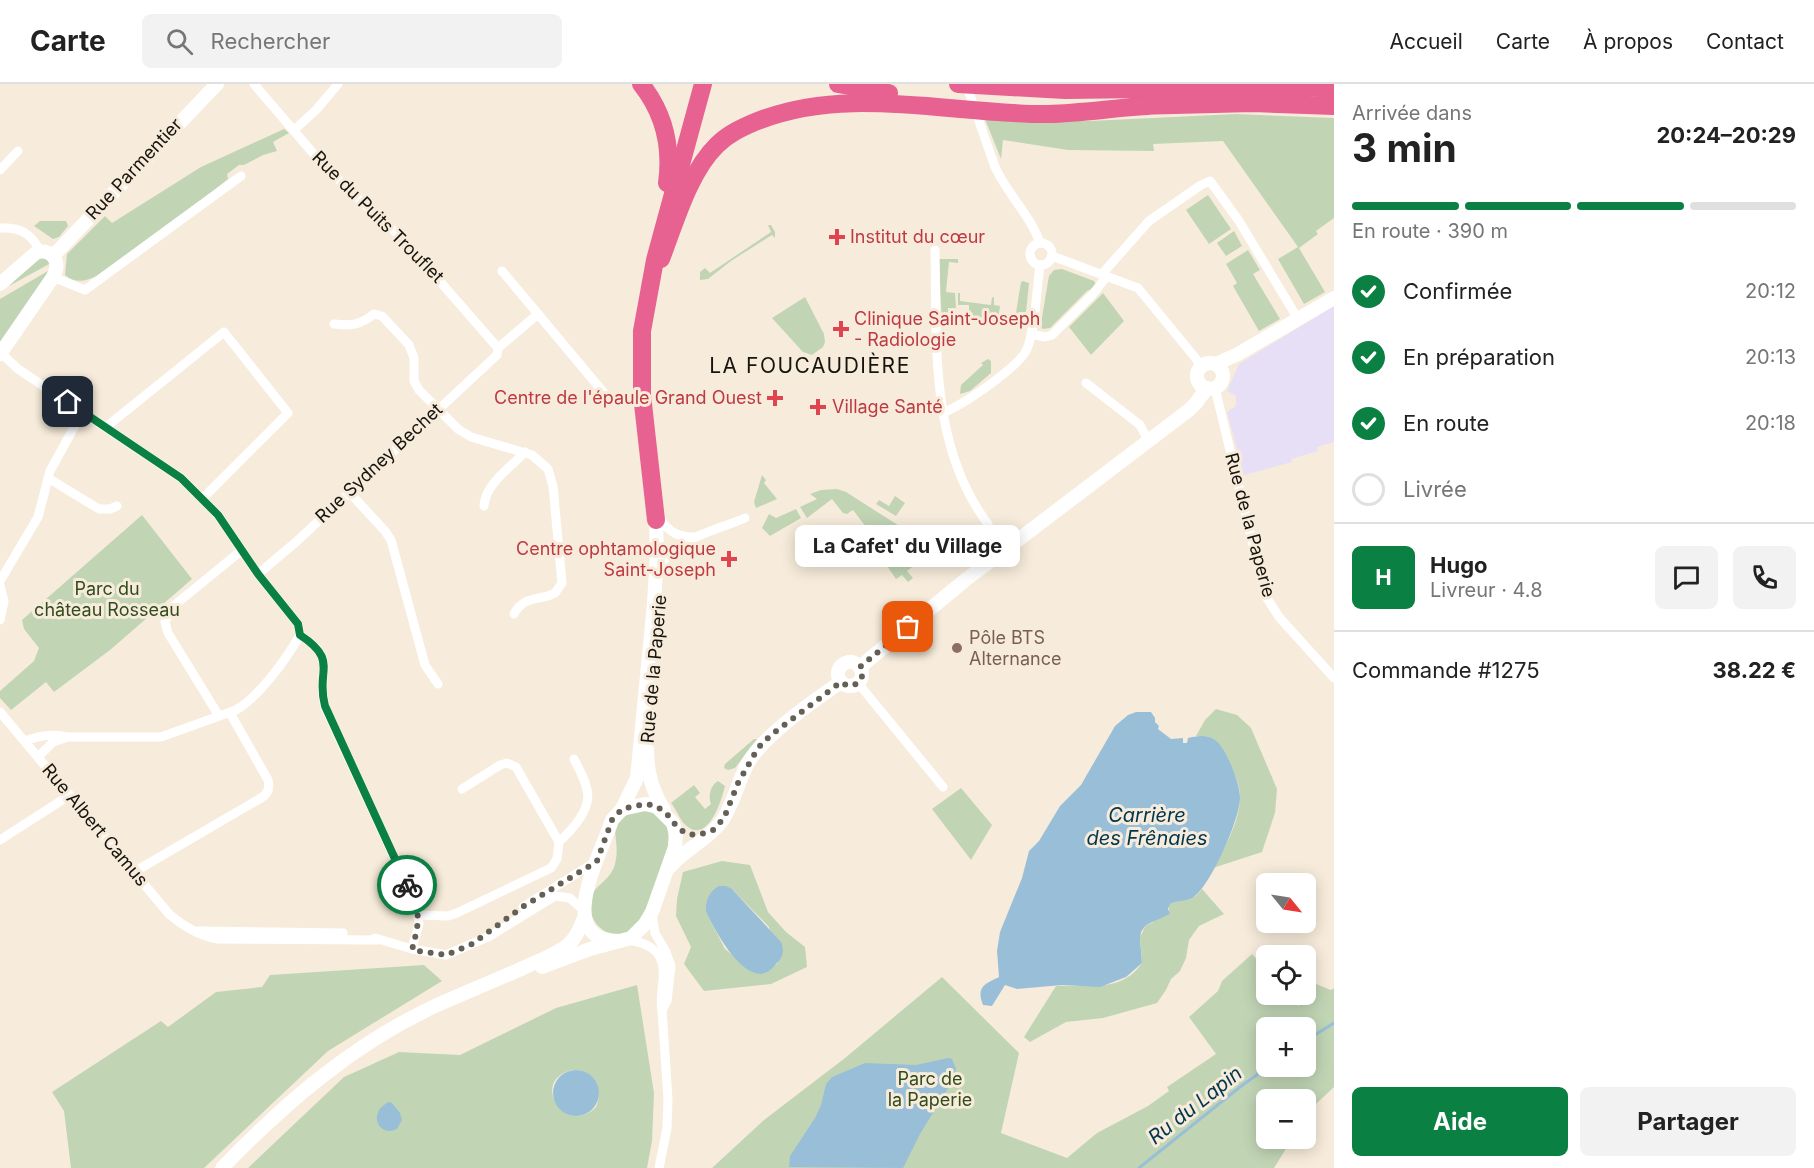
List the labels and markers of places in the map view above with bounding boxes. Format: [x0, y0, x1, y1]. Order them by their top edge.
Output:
place label: Institut du cœur [850, 226, 985, 247]
marker: Institut du cœur [828, 228, 846, 246]
place label: Clinique Saint-Joseph - Radiologie [854, 308, 1040, 350]
marker: Clinique Saint-Joseph - Radiologie [832, 320, 850, 338]
pin [42, 376, 93, 427]
place label: Centre de l'épaule Grand Ouest [494, 387, 762, 408]
marker: Centre de l'épaule Grand Ouest [766, 389, 784, 407]
place label: Village Santé [832, 396, 943, 417]
marker: Village Santé [809, 398, 827, 416]
callout: La Cafet' du Village [796, 525, 1020, 567]
place label: Centre ophtamologique Saint-Joseph [516, 538, 716, 580]
marker: Centre ophtamologique Saint-Joseph [720, 550, 738, 568]
pin [882, 601, 933, 652]
place label: Pôle BTS Alternance [969, 627, 1061, 669]
marker: Pôle BTS Alternance [950, 641, 964, 655]

